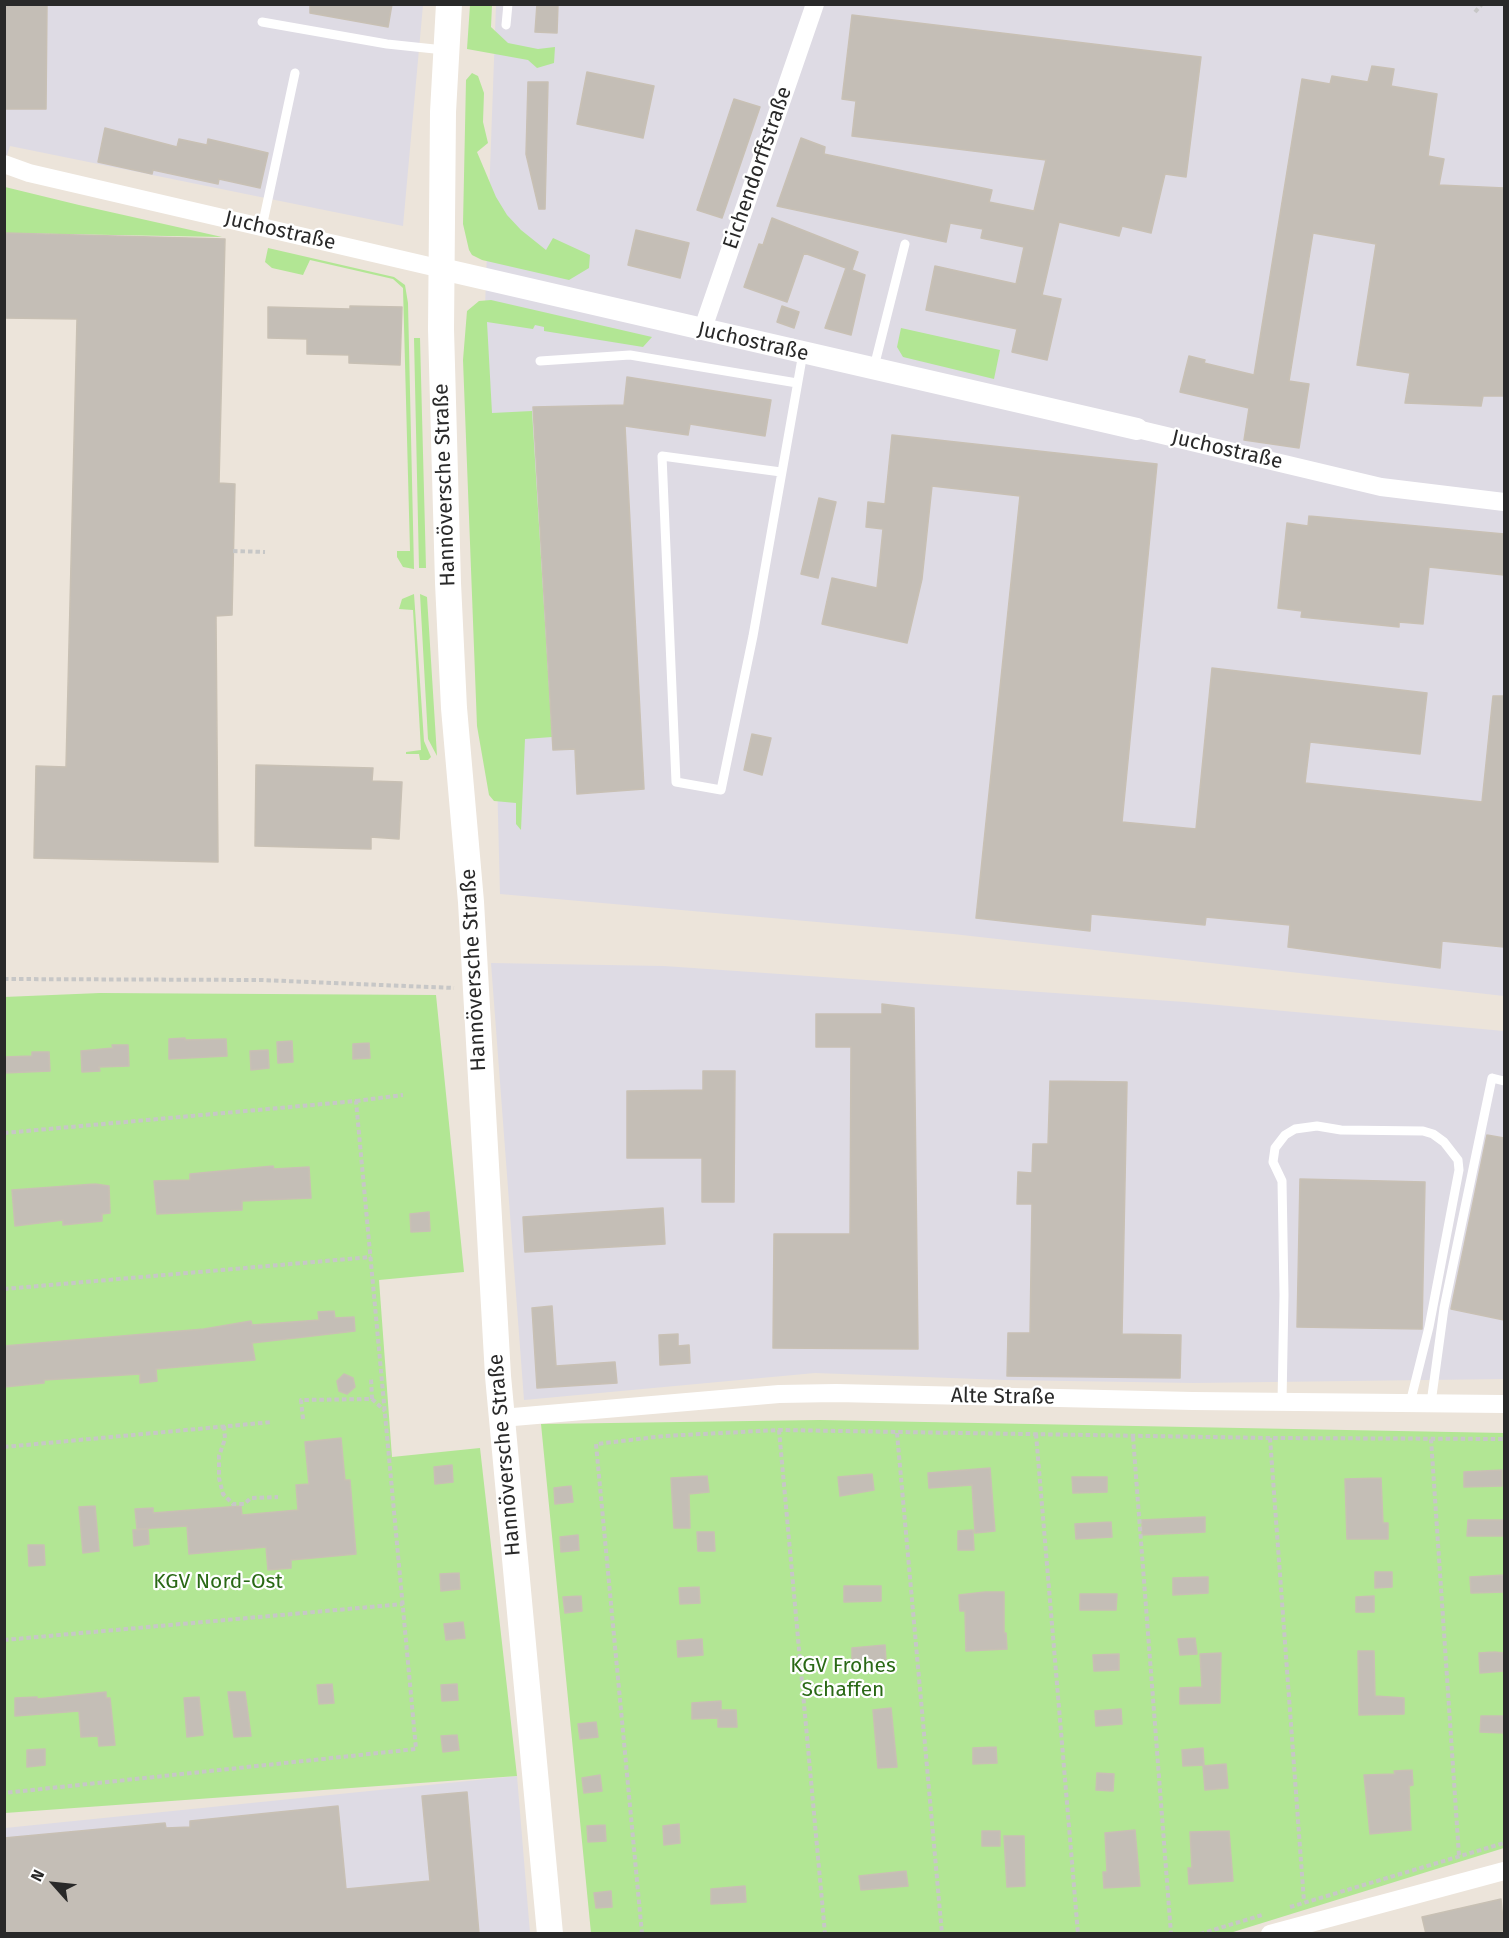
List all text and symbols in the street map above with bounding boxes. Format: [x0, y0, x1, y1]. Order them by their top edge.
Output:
street label: Eichendorffstraße [718, 83, 798, 253]
street label: Juchostraße [222, 206, 338, 256]
street label: Juchostraße [695, 317, 811, 367]
street label: Hannöversche Straße [429, 383, 461, 587]
street label: Juchostraße [1169, 425, 1285, 475]
street label: Hannöversche Straße [456, 868, 492, 1072]
street label: Hannöversche Straße [484, 1353, 526, 1557]
street label: Alte Straße [951, 1383, 1055, 1411]
park label: KGV Nord-Ost [153, 1569, 283, 1595]
park label: KGV Frohes Schaffen [790, 1653, 896, 1703]
north arrow [24, 1854, 84, 1914]
text: N [27, 1867, 48, 1885]

